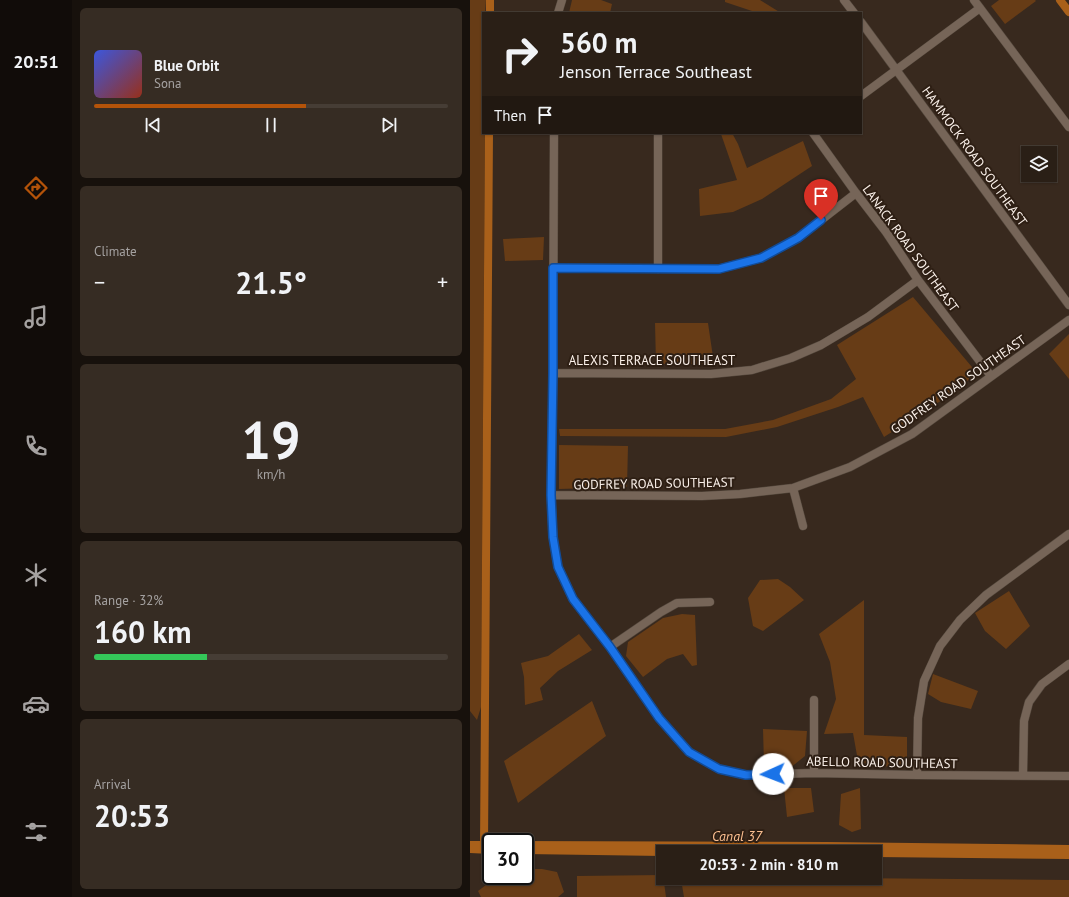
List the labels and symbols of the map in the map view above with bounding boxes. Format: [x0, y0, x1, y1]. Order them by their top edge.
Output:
street label: HAMMOCK ROAD SOUTHEAST [918, 83, 1031, 229]
pin [804, 179, 838, 220]
street label: LANACK ROAD SOUTHEAST [859, 181, 962, 315]
street label: GODFREY ROAD SOUTHEAST [887, 331, 1029, 438]
street label: ALEXIS TERRACE SOUTHEAST [569, 352, 735, 369]
street label: GODFREY ROAD SOUTHEAST [573, 474, 735, 493]
position arrow [752, 753, 794, 795]
street label: ABELLO ROAD SOUTHEAST [806, 753, 958, 772]
water label: Canal 37 [712, 827, 764, 845]
speed limit sign: 30 [482, 833, 534, 885]

